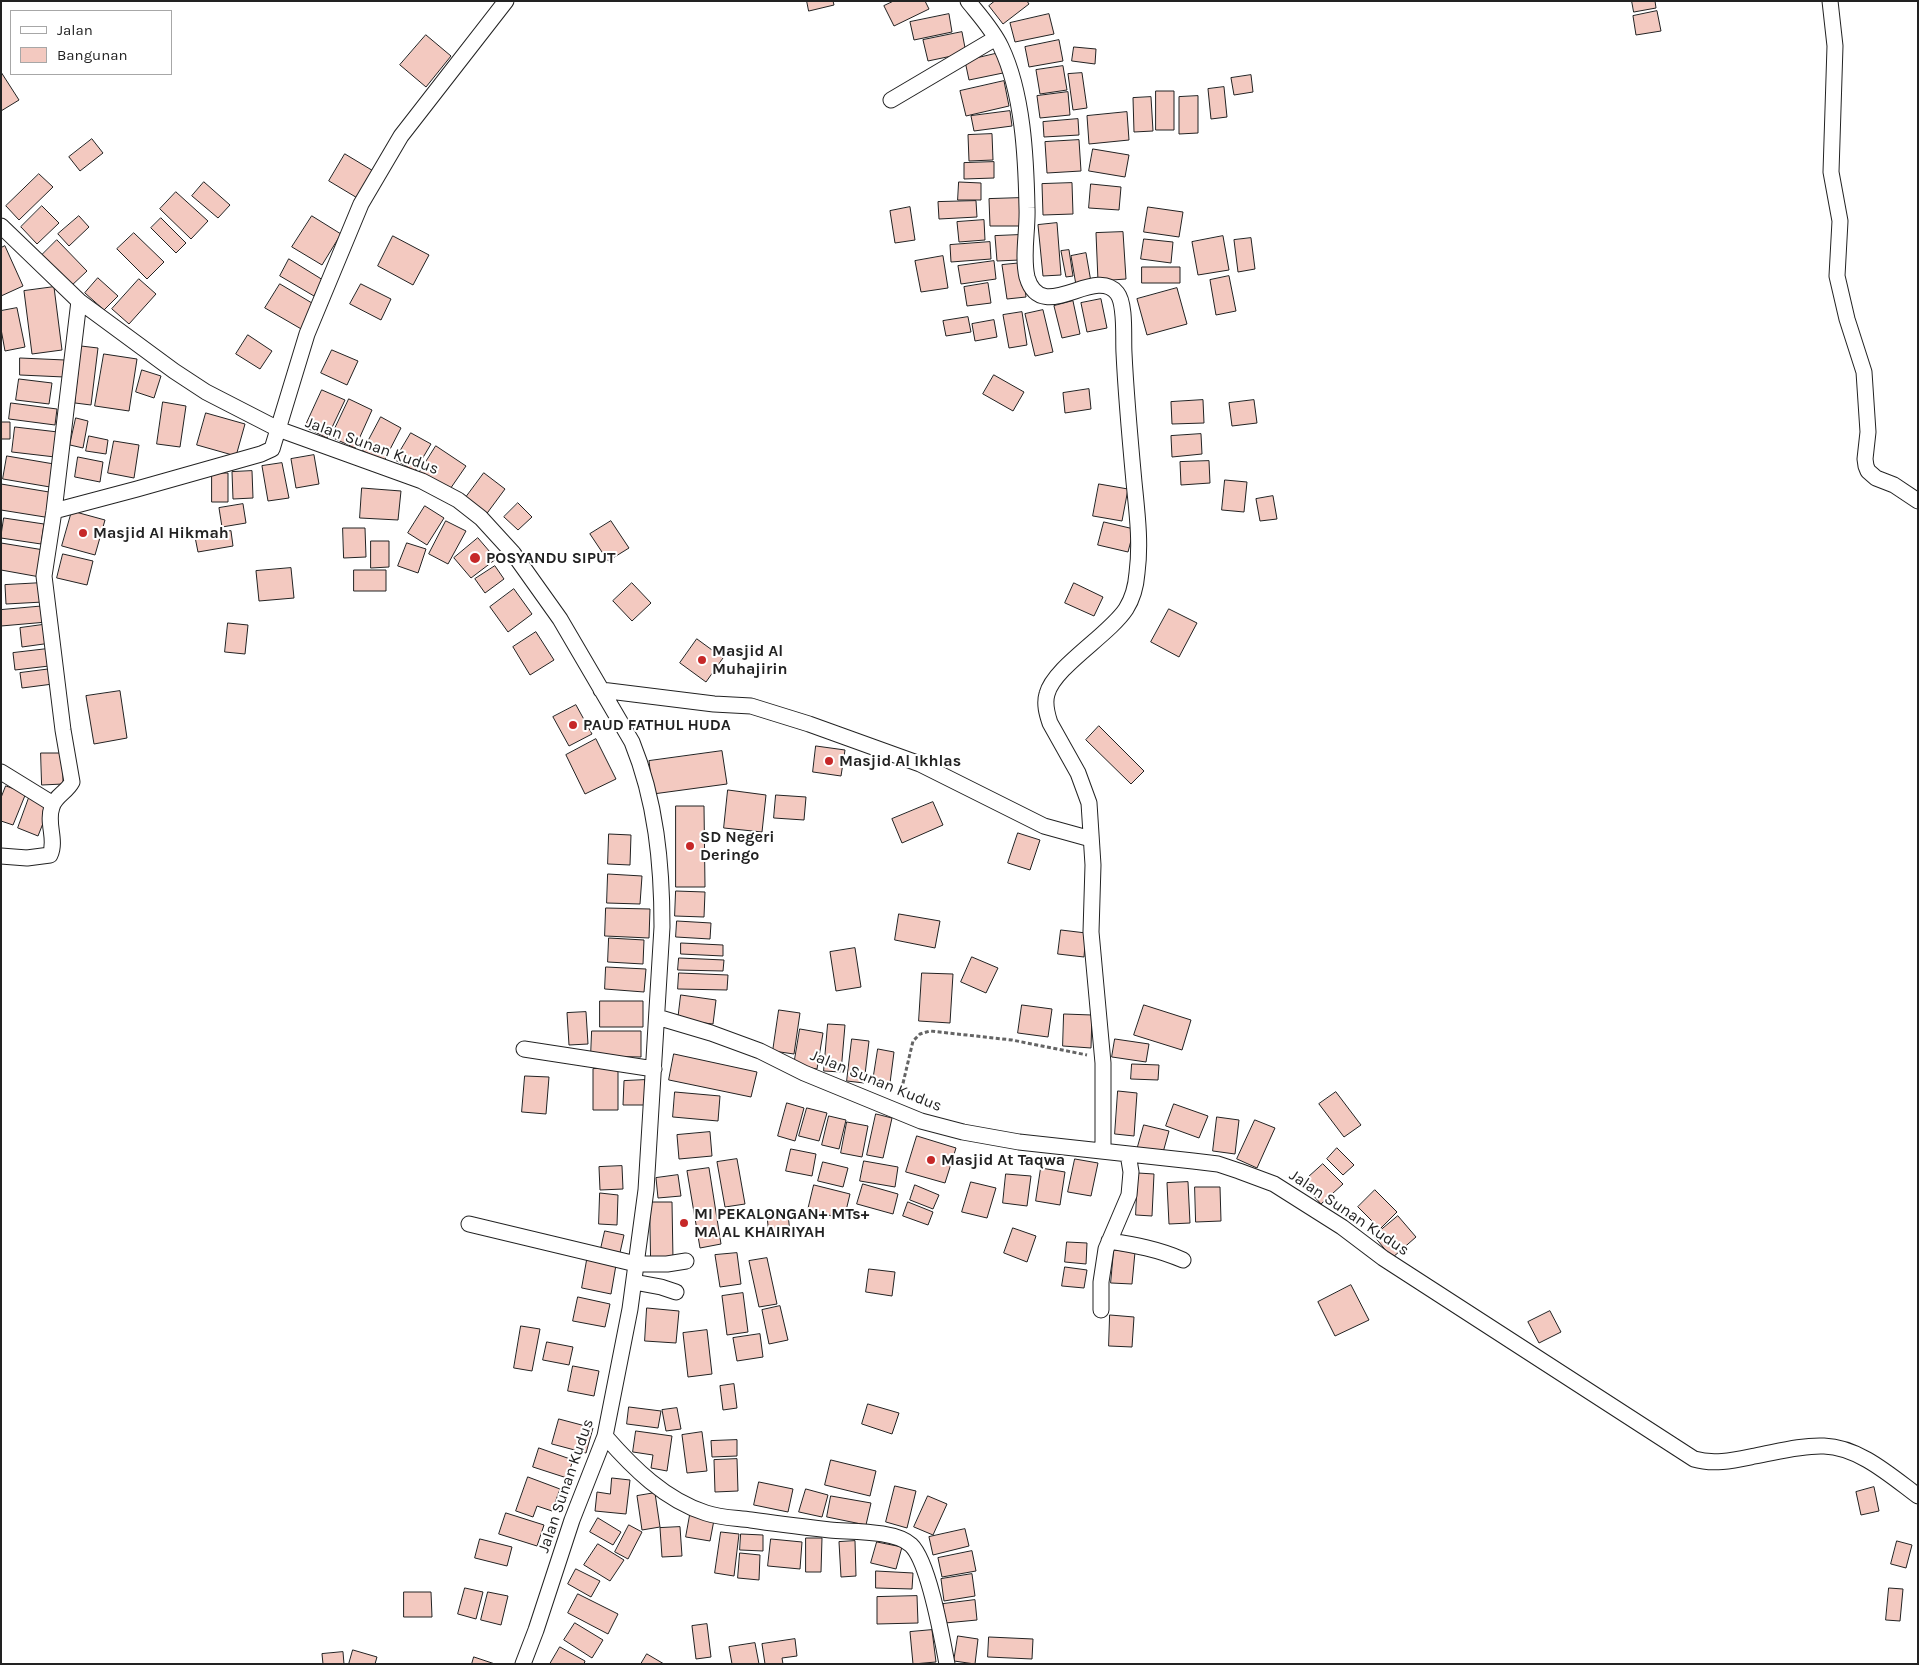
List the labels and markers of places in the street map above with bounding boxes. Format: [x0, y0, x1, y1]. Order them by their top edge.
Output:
place label: Masjid Al Hikmah [93, 523, 229, 543]
marker: Masjid Al Hikmah [77, 527, 89, 539]
place label: POSYANDU SIPUT [486, 548, 616, 568]
marker: POSYANDU SIPUT [468, 551, 482, 565]
place label: Masjid Al Muhajirin [712, 641, 787, 679]
marker: Masjid Al Muhajirin [696, 654, 708, 666]
place label: PAUD FATHUL HUDA [583, 715, 731, 735]
marker: PAUD FATHUL HUDA [567, 719, 579, 731]
place label: Masjid Al Ikhlas [839, 751, 961, 771]
marker: Masjid Al Ikhlas [823, 755, 835, 767]
place label: SD Negeri Deringo [700, 827, 775, 865]
marker: SD Negeri Deringo [684, 840, 696, 852]
place label: Masjid At Taqwa [941, 1150, 1065, 1170]
marker: Masjid At Taqwa [925, 1154, 937, 1166]
place label: MI PEKALONGAN+ MTs+ MA AL KHAIRIYAH [694, 1204, 869, 1242]
marker: MI PEKALONGAN+ MTs+ MA AL KHAIRIYAH [678, 1217, 690, 1229]

